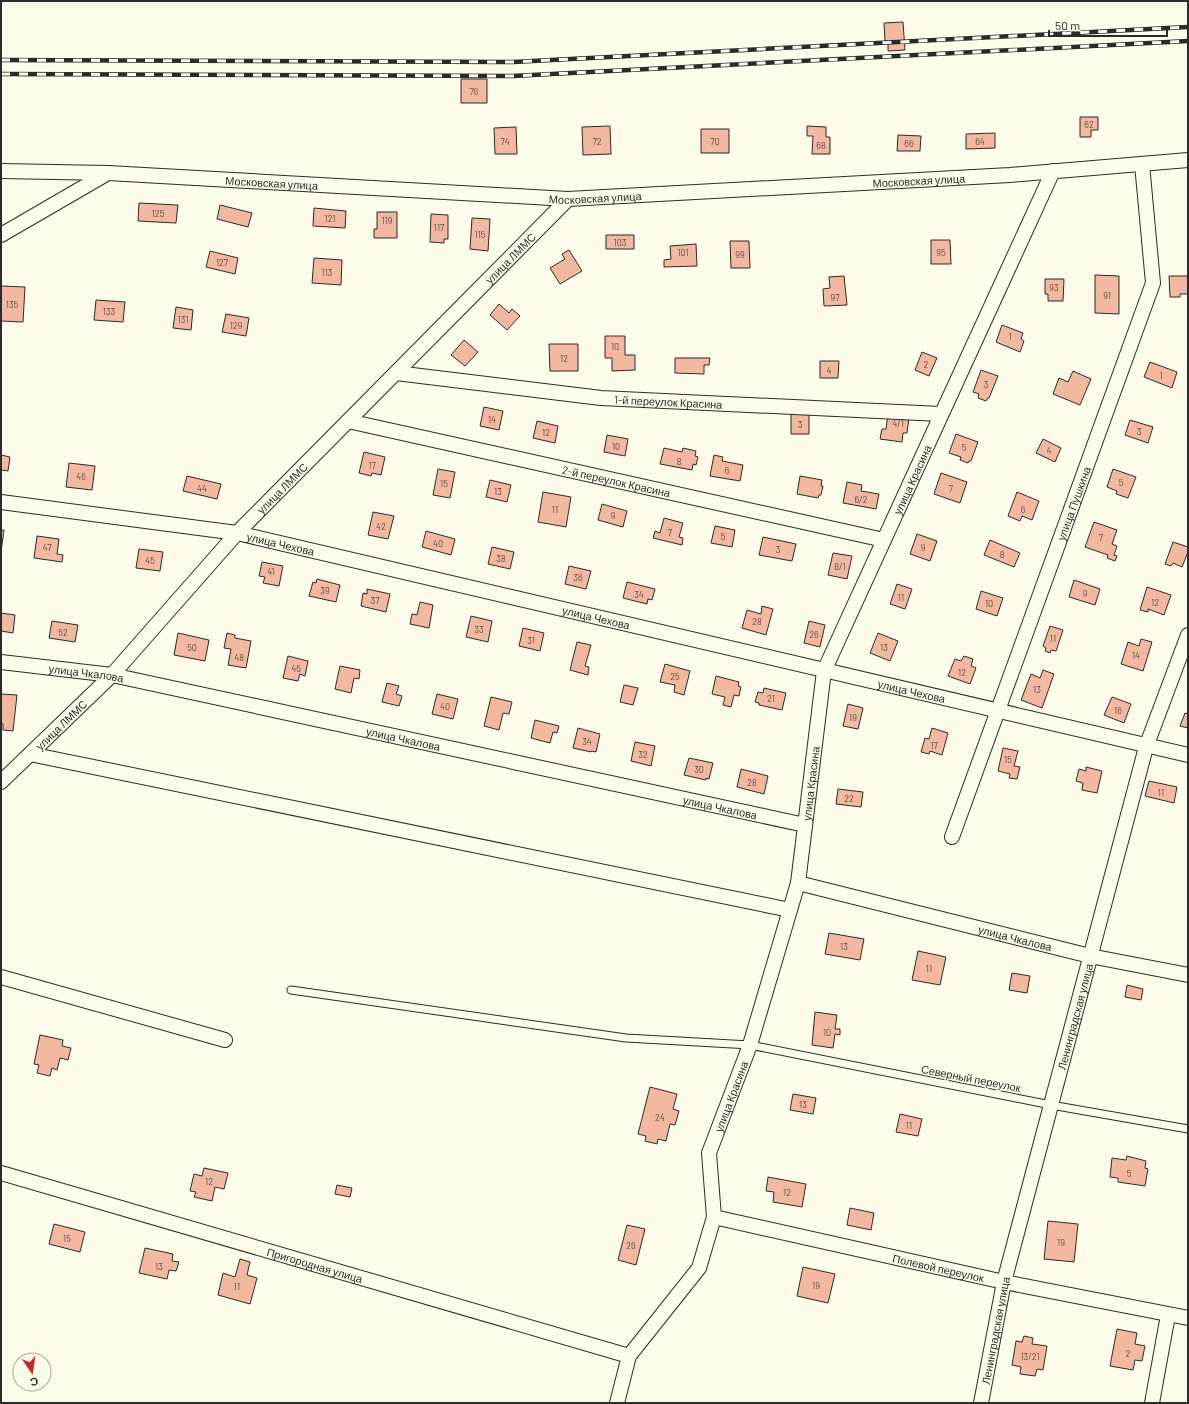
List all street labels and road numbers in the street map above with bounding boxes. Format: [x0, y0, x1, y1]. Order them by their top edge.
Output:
street label: Московская улица [872, 171, 966, 189]
street label: Московская улица [225, 173, 319, 191]
street label: Московская улица [548, 188, 643, 206]
street label: улица ЛММС [482, 230, 538, 286]
street label: 1-й переулок Красина [614, 392, 724, 410]
street label: улица Красина [890, 442, 934, 516]
street label: улица ЛММС [254, 460, 310, 516]
street label: 2-й переулок Красина [561, 462, 673, 499]
street label: улица Пушкина [1054, 464, 1093, 542]
street label: улица Чехова [246, 529, 317, 558]
street label: улица Чехова [561, 603, 632, 631]
street label: улица Чкалова [48, 661, 126, 684]
street label: улица Чехова [877, 676, 948, 705]
street label: улица ЛММС [32, 697, 89, 752]
street label: улица Чкалова [365, 724, 443, 753]
street label: улица Красина [799, 745, 821, 822]
street label: улица Чкалова [682, 792, 759, 821]
street label: улица Чкалова [977, 922, 1054, 953]
street label: Ленинградская улица [1054, 961, 1095, 1071]
street label: улица Красина [711, 1058, 750, 1134]
street label: Северный переулок [920, 1062, 1022, 1094]
street label: Пригородная улица [266, 1244, 365, 1285]
street label: Полевой переулок [891, 1251, 986, 1284]
street label: Ленинградская улица [978, 1274, 1012, 1385]

